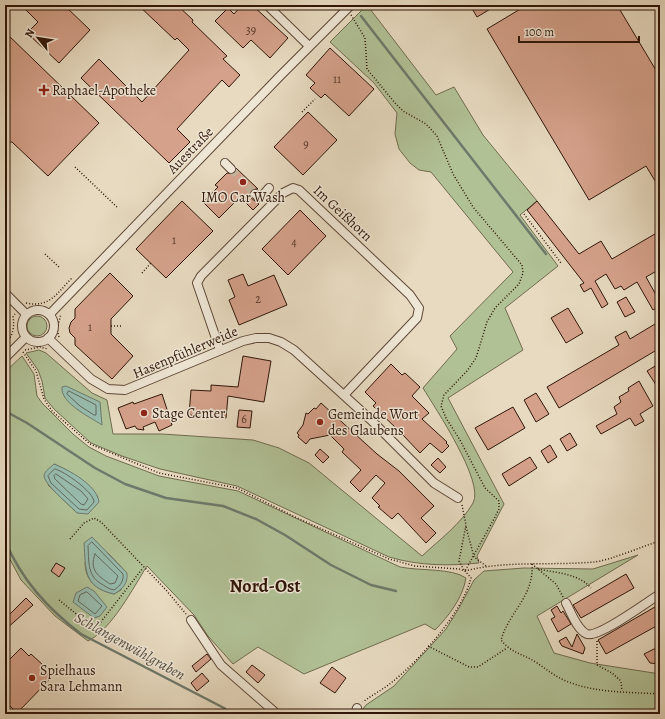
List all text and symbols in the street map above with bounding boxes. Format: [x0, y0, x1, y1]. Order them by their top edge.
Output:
north arrow [18, 18, 58, 58]
scale bar [519, 18, 639, 44]
house number: 39 [246, 22, 256, 38]
text: 100 m [525, 24, 554, 40]
text: N [21, 26, 38, 40]
house number: 11 [333, 71, 341, 87]
place label: Raphael-Apotheke [52, 81, 156, 100]
marker: Raphael-Apotheke [39, 85, 49, 95]
street label: Auestraße [163, 123, 217, 179]
house number: 9 [303, 136, 309, 152]
marker: IMO Car Wash [238, 177, 248, 187]
street label: Im Geißhorn [309, 181, 377, 246]
place label: IMO Car Wash [201, 188, 286, 207]
house number: 1 [172, 232, 176, 248]
house number: 4 [291, 234, 297, 250]
house number: 2 [255, 291, 261, 307]
house number: 1 [88, 319, 92, 335]
street label: Hasenpfühlerweide [130, 322, 241, 383]
place label: Stage Center [152, 404, 226, 423]
place label: Gemeinde Wort des Glaubens [328, 405, 419, 440]
marker: Stage Center [139, 408, 149, 418]
house number: 6 [241, 411, 247, 427]
marker: Gemeinde Wort des Glaubens [315, 417, 325, 427]
district label: Nord-Ost [230, 574, 300, 598]
water label: Schlangenwühlgraben [71, 607, 189, 685]
place label: Spielhaus Sara Lehmann [40, 661, 123, 696]
marker: Spielhaus Sara Lehmann [27, 673, 37, 683]

